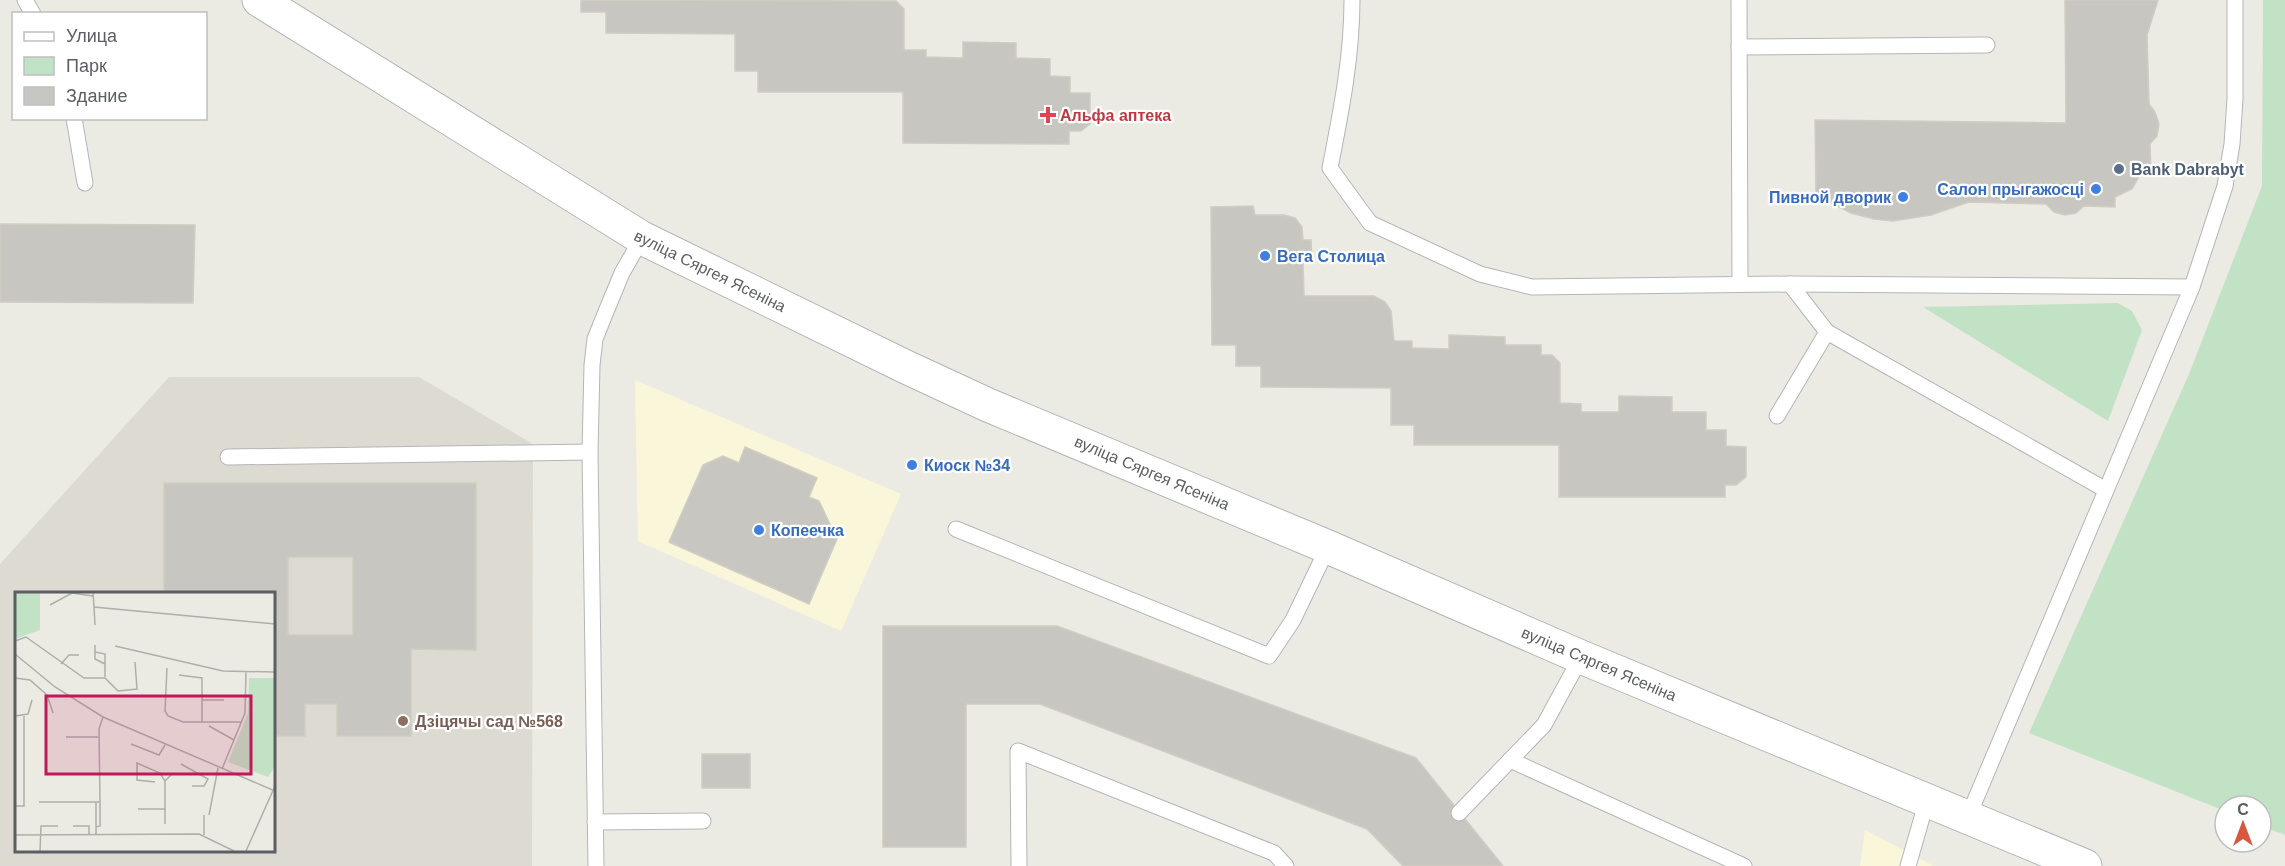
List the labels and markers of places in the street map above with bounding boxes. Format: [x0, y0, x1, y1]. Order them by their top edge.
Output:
place label: Альфа аптека [1060, 107, 1171, 124]
marker: Альфа аптека [1041, 108, 1055, 122]
place label: Bank Dabrabyt [2131, 161, 2245, 178]
marker: Bank Dabrabyt [2112, 162, 2126, 176]
place label: Салон прыгажосці [1937, 181, 2084, 198]
marker: Салон прыгажосці [2089, 182, 2103, 196]
place label: Пивной дворик [1769, 189, 1892, 206]
marker: Пивной дворик [1896, 190, 1910, 204]
place label: Вега Столица [1277, 248, 1385, 265]
marker: Вега Столица [1258, 249, 1272, 263]
place label: Киоск №34 [924, 457, 1010, 474]
marker: Киоск №34 [905, 458, 919, 472]
place label: Копеечка [771, 522, 844, 539]
marker: Копеечка [752, 523, 766, 537]
place label: Дзіцячы сад №568 [415, 713, 563, 730]
marker: Дзіцячы сад №568 [396, 714, 410, 728]

